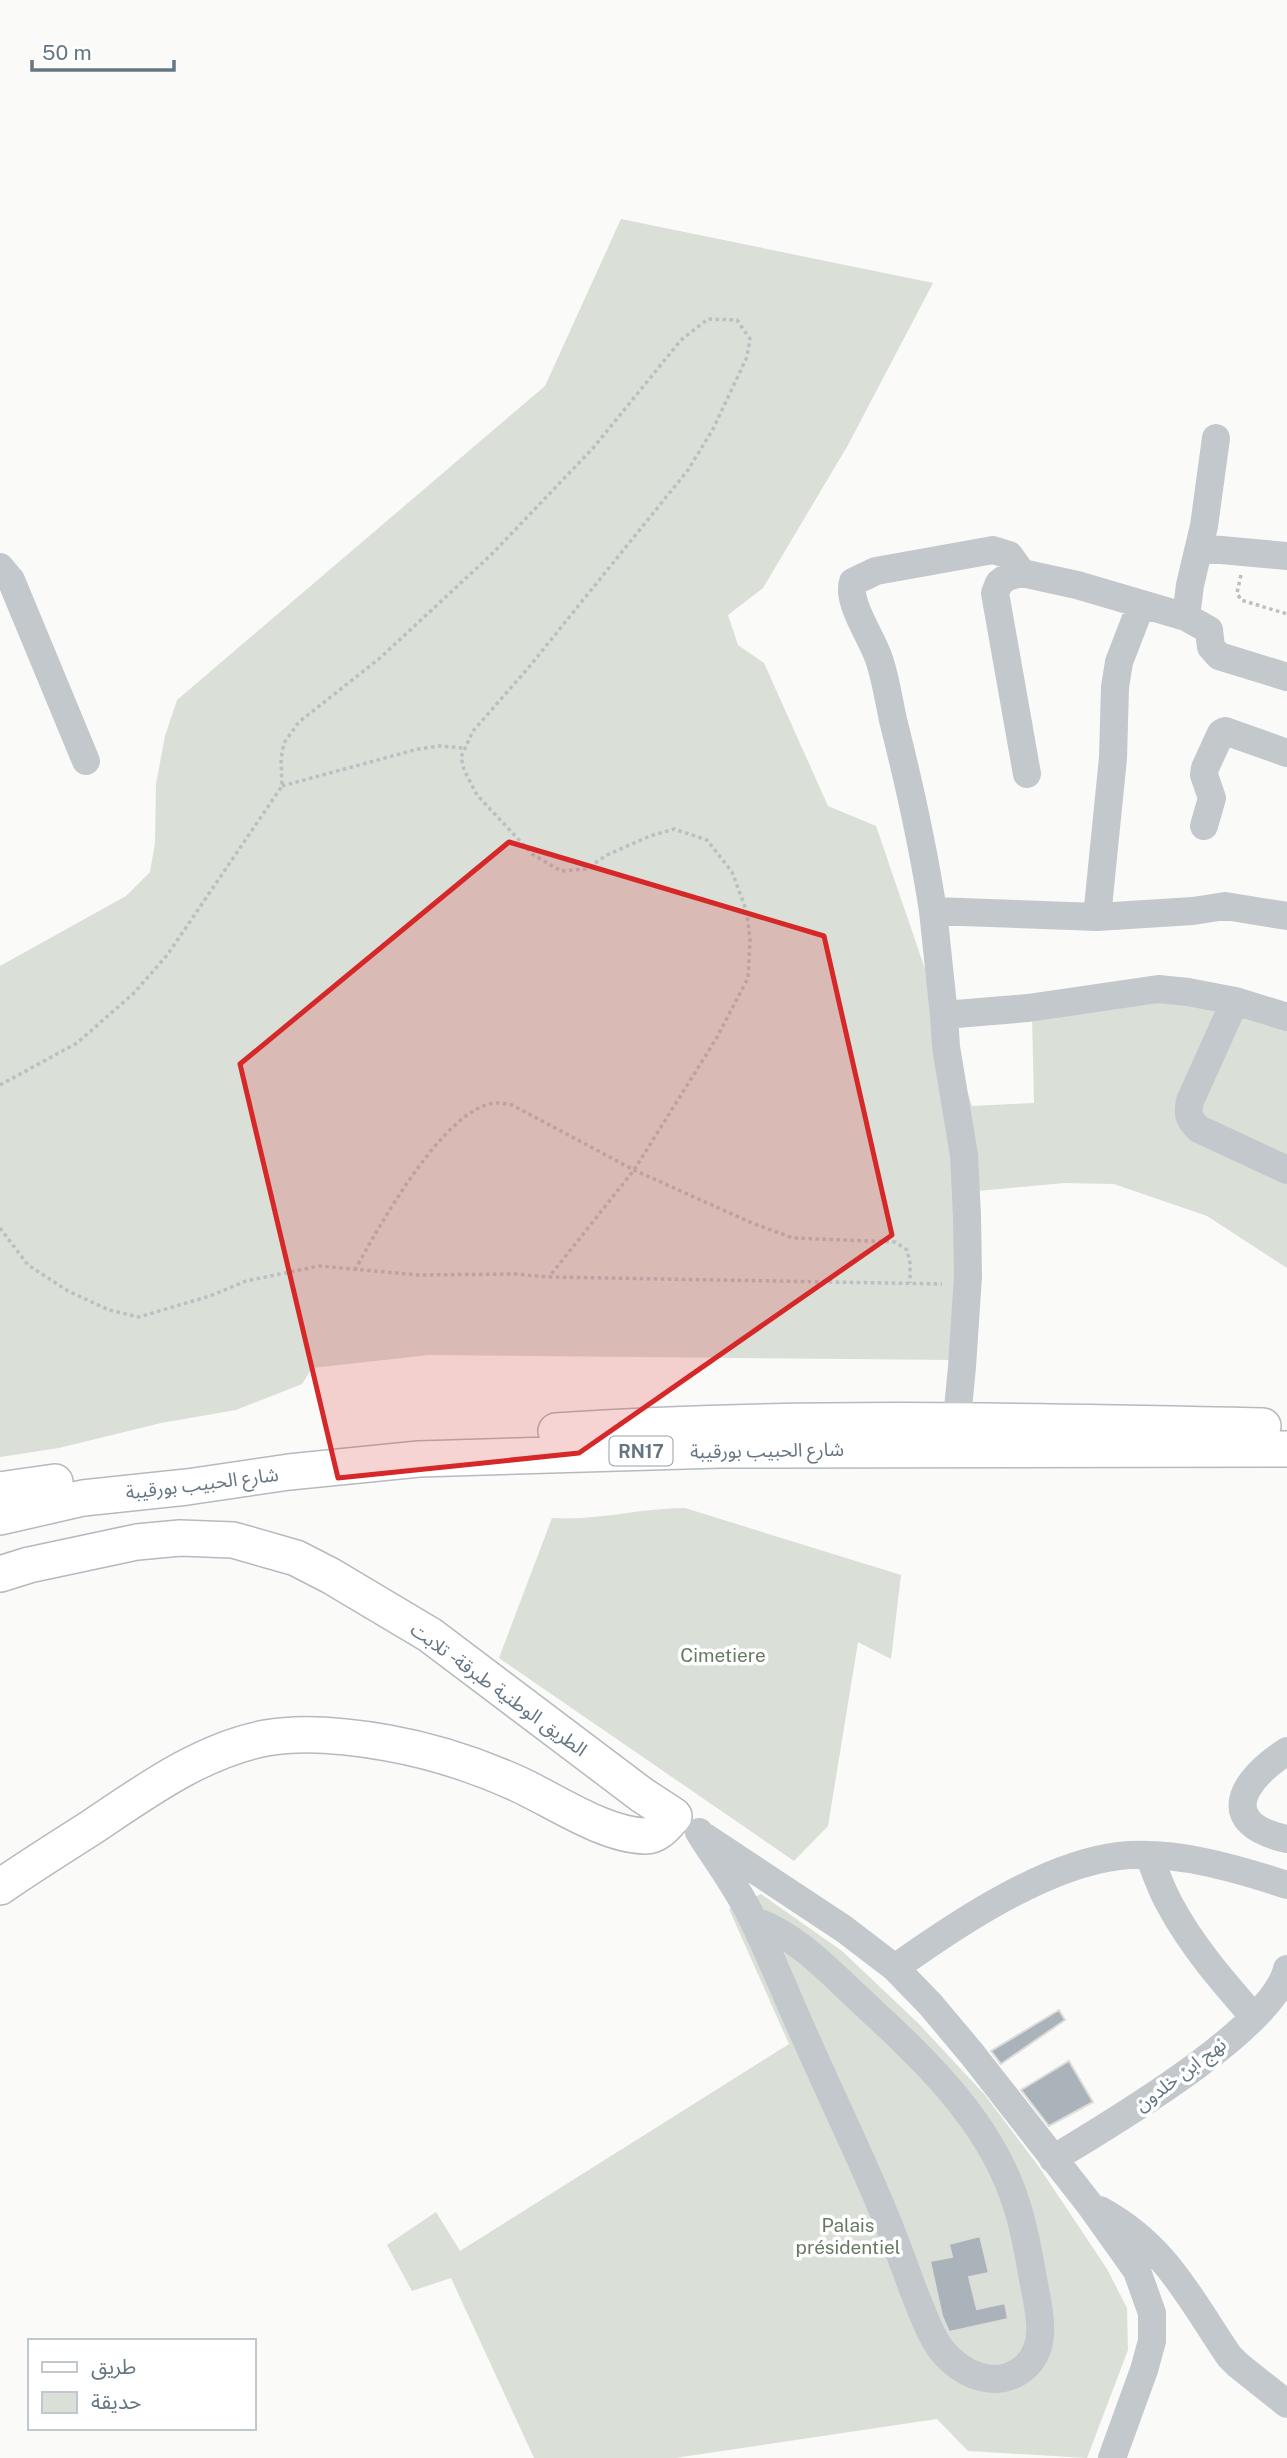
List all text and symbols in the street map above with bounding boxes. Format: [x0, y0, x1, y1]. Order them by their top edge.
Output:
scale bar [32, 28, 173, 72]
text: 50 m [42, 40, 92, 65]
road number: RN17 [610, 1436, 672, 1466]
street label: شارع الحبيب بورقيبة [690, 1438, 844, 1465]
street label: شارع الحبيب بورقيبة [124, 1463, 280, 1506]
street label: الطريق الوطنية طبرقة - تلابت [406, 1618, 591, 1761]
park label: Cimetiere [680, 1644, 766, 1666]
street label: نهج ابن خلدون [1130, 2033, 1232, 2119]
park label: Palais présidentiel [796, 2214, 900, 2258]
legend [28, 2339, 256, 2430]
text: طريق [91, 2354, 136, 2380]
text: حديقة [91, 2389, 141, 2414]

